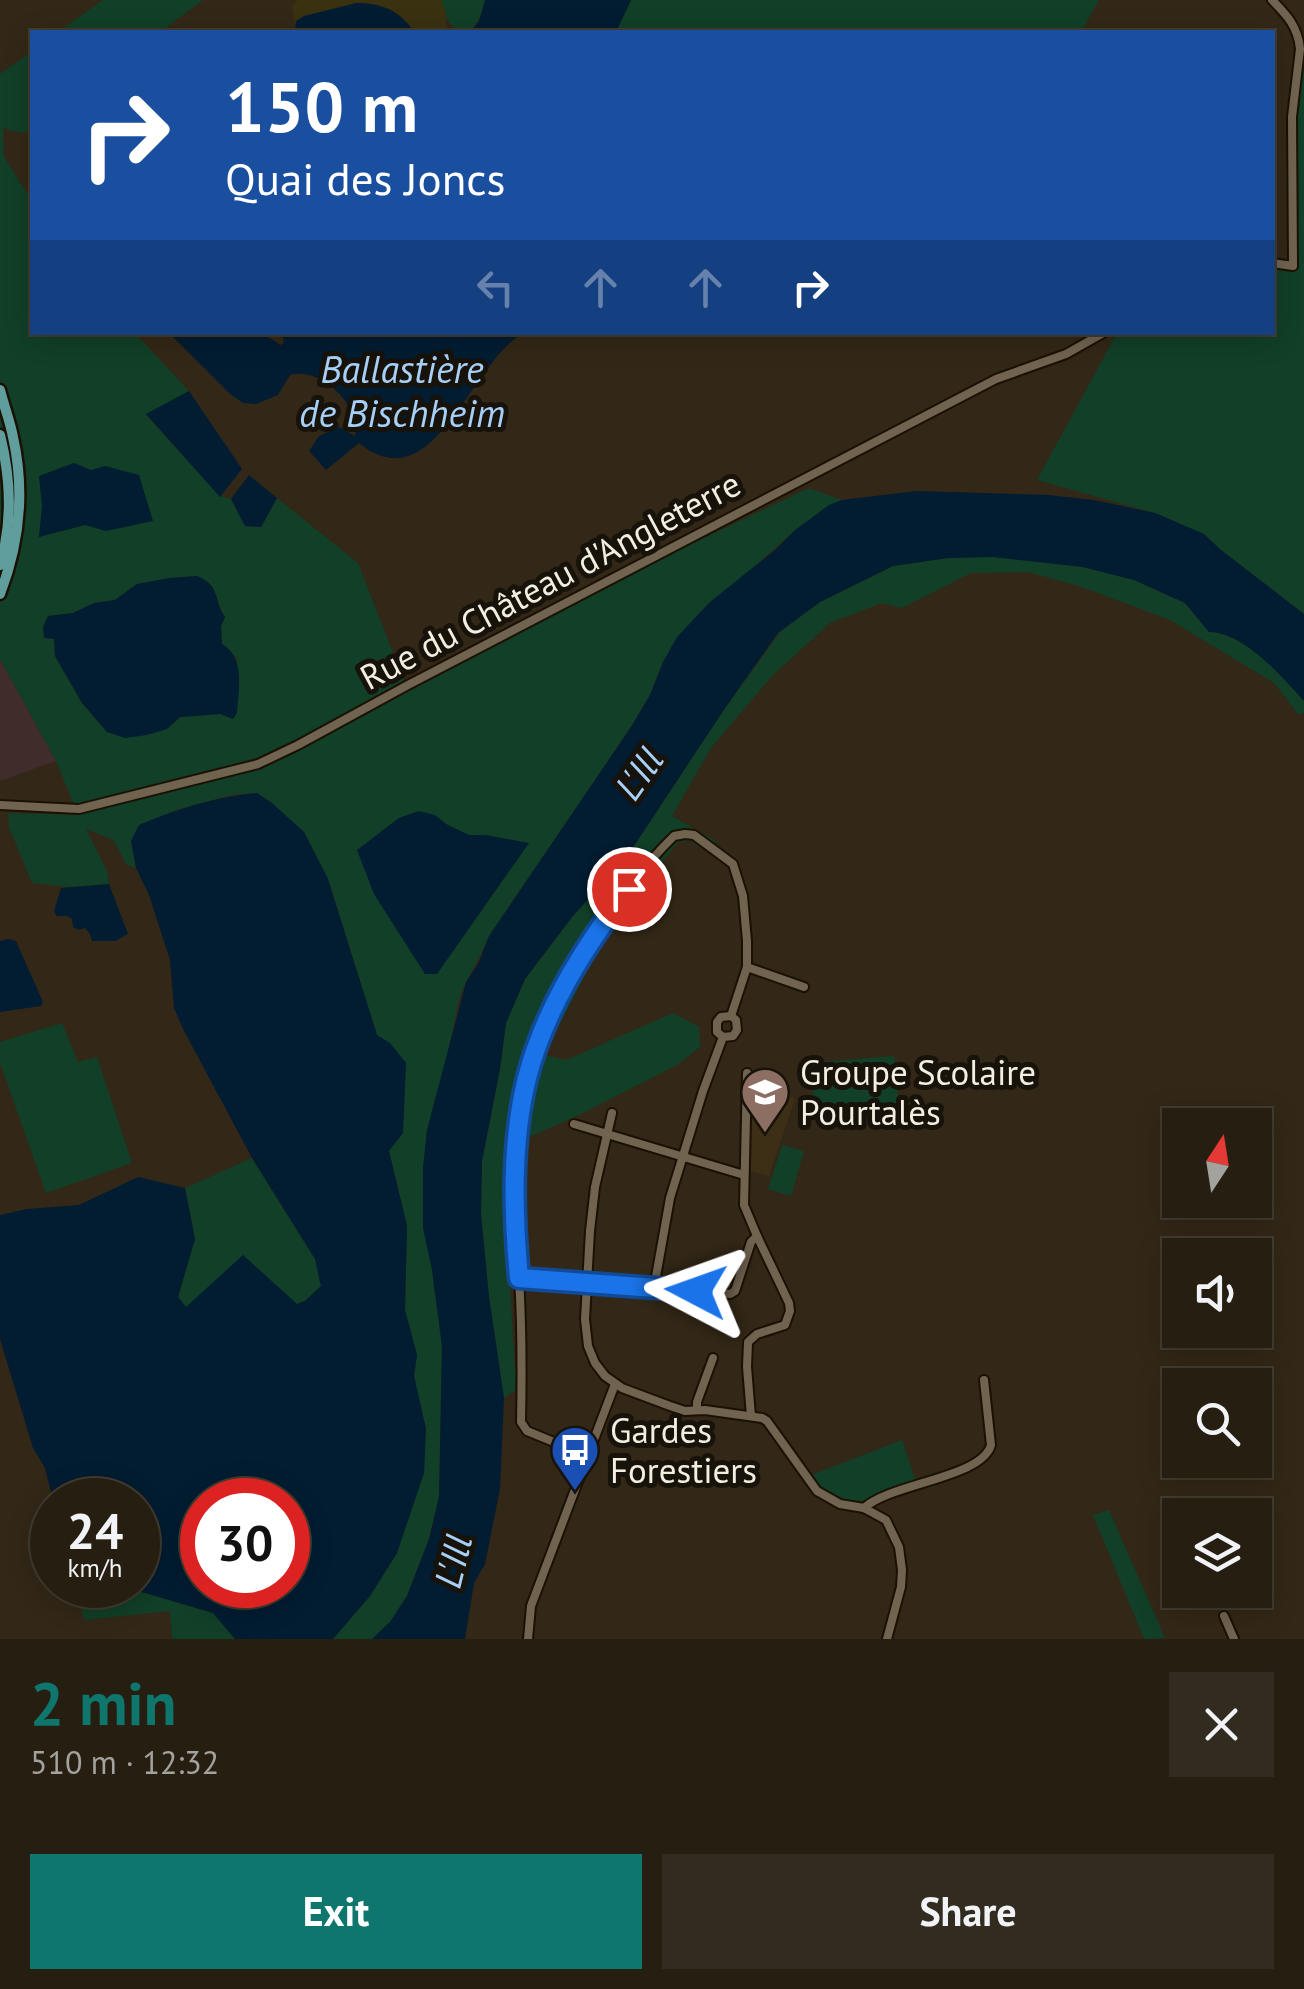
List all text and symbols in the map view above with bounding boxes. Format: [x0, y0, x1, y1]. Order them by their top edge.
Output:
text: 150 m [225, 61, 418, 151]
icon: right [60, 70, 190, 200]
text: Quai des Joncs [225, 149, 506, 207]
icon: left [468, 260, 523, 315]
icon: ahead [573, 260, 628, 315]
icon: ahead [678, 260, 733, 315]
icon: right [783, 260, 838, 315]
water label: Ballastière de Bischheim [299, 344, 505, 437]
street label: Rue du Château d'Angleterre [352, 460, 748, 700]
water label: L'Ill [603, 737, 673, 809]
pin [587, 847, 672, 932]
icon: arrive [602, 862, 657, 917]
place label: Groupe Scolaire Pourtalès [800, 1049, 1036, 1135]
school or university icon: Groupe Scolaire Pourtalès [739, 1066, 791, 1134]
north arrow [1162, 1108, 1272, 1218]
map controls [1162, 1108, 1272, 1608]
button: sound [1162, 1238, 1272, 1348]
position arrow [644, 1239, 748, 1343]
button: search [1162, 1368, 1272, 1478]
place label: Gardes Forestiers [610, 1407, 757, 1493]
bus stop icon: Gardes Forestiers [549, 1424, 601, 1492]
speed limit sign: 30 [180, 1478, 310, 1608]
text: 24 [67, 1498, 123, 1563]
button: layers [1162, 1498, 1272, 1608]
water label: L'Ill [422, 1529, 482, 1593]
text: km/h [68, 1552, 122, 1584]
text: 2 min [30, 1664, 176, 1742]
button: close [1169, 1672, 1274, 1777]
text: 510 m · 12:32 [30, 1741, 219, 1783]
button: Exit [30, 1854, 642, 1969]
button: Share [662, 1854, 1274, 1969]

